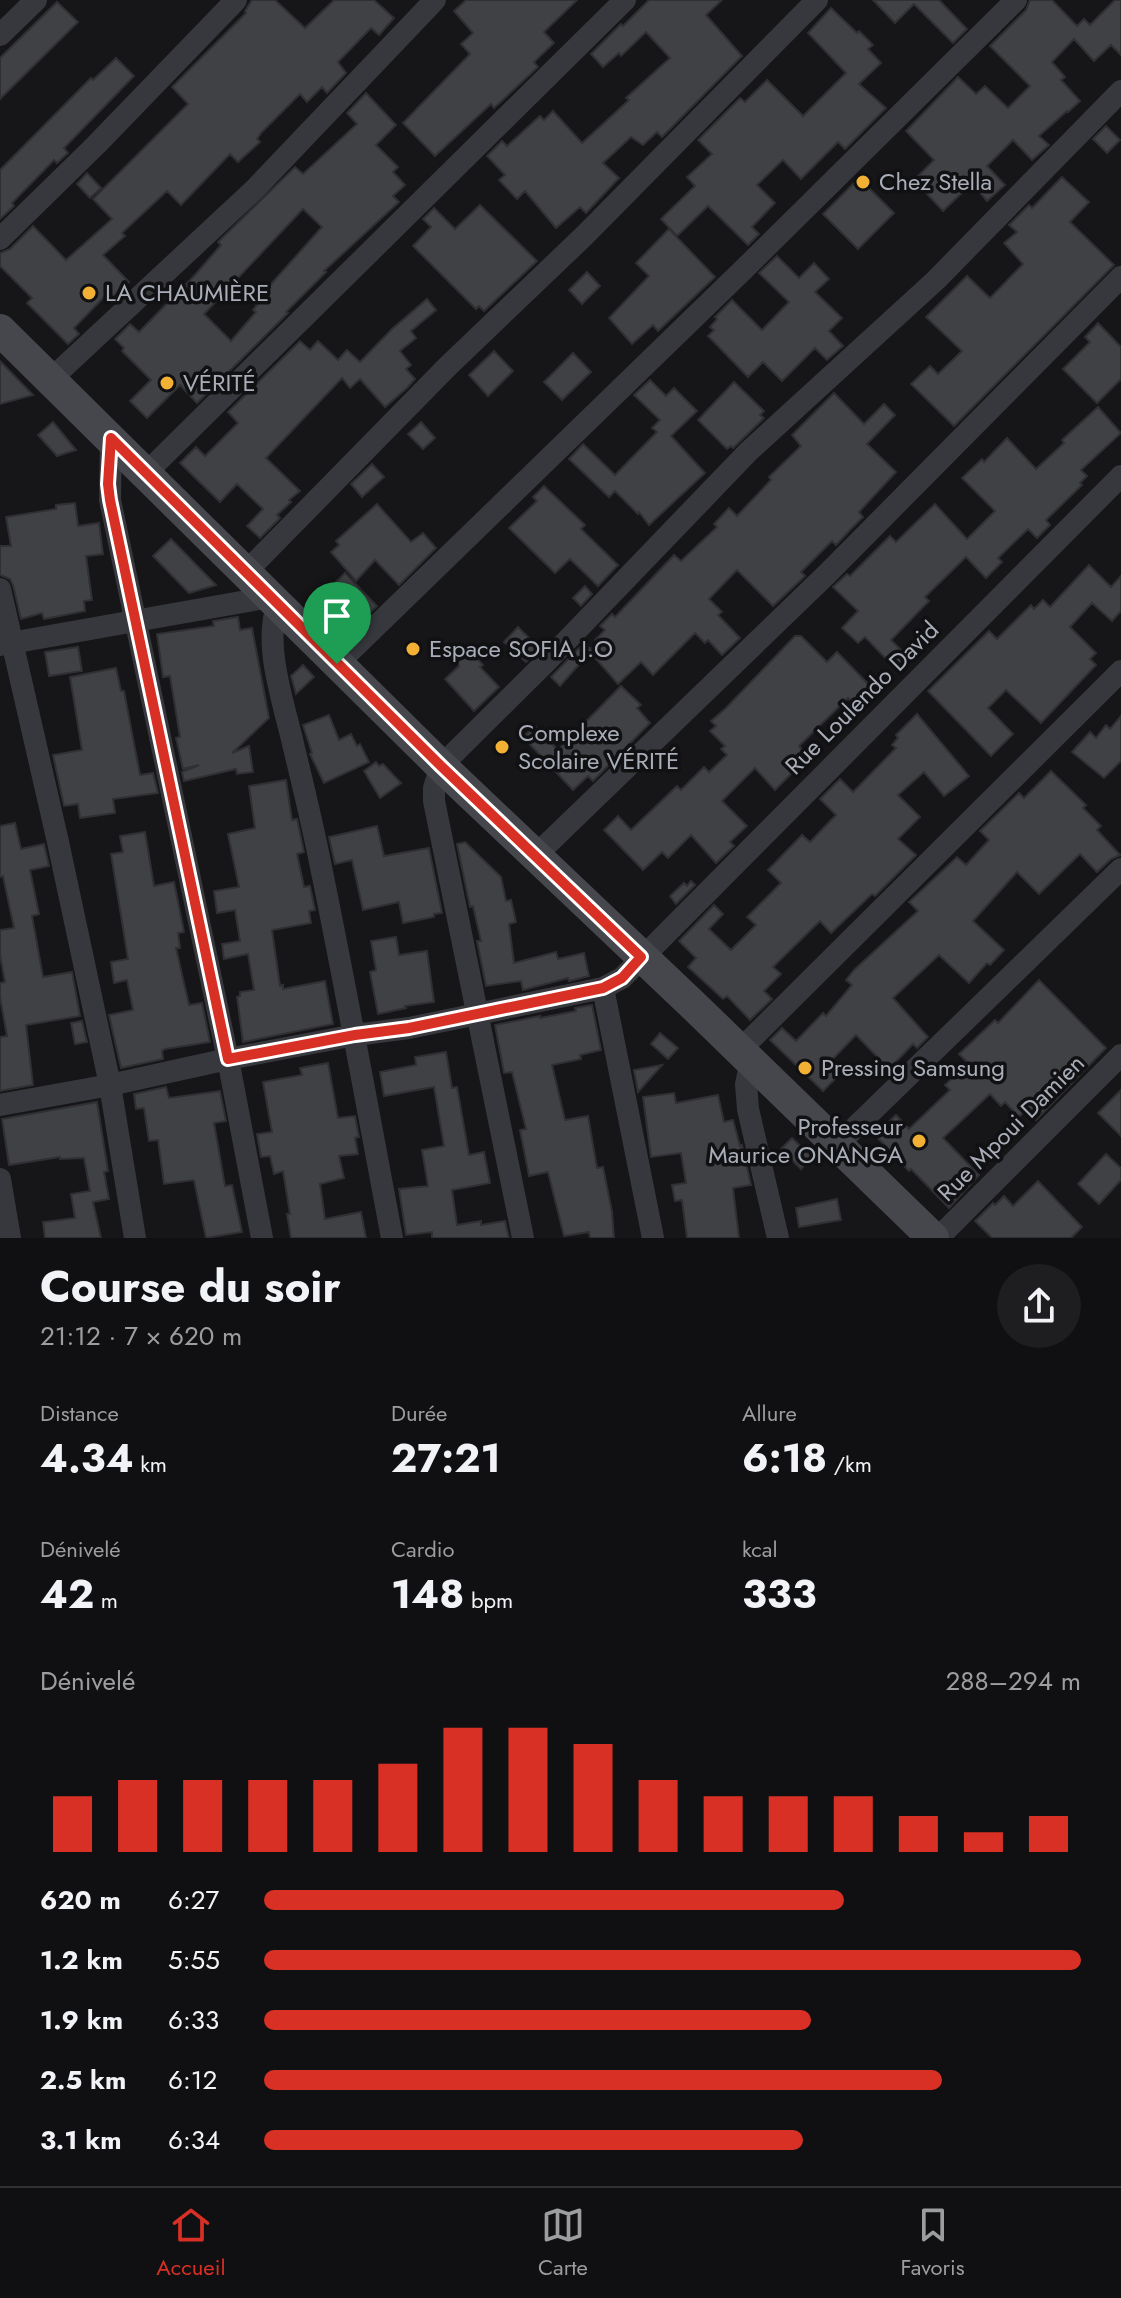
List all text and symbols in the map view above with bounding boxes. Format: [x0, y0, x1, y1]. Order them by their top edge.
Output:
place label: Chez Stella [879, 164, 992, 199]
marker: Chez Stella [854, 173, 872, 191]
place label: LA CHAUMIÈRE [105, 275, 269, 310]
marker: LA CHAUMIÈRE [80, 284, 98, 302]
place label: VÉRITÉ [183, 365, 256, 400]
marker: VÉRITÉ [158, 374, 176, 392]
pin [303, 582, 371, 664]
icon: arrive [315, 594, 359, 638]
street label: Rue Loulendo David [777, 613, 946, 782]
place label: Espace SOFIA J.O [429, 631, 613, 666]
marker: Espace SOFIA J.O [404, 640, 422, 658]
place label: Complexe Scolaire VÉRITÉ [518, 715, 679, 778]
marker: Complexe Scolaire VÉRITÉ [493, 738, 511, 756]
street label: Rue Mpoui Damien [929, 1046, 1092, 1209]
place label: Pressing Samsung [821, 1050, 1005, 1085]
marker: Pressing Samsung [796, 1059, 814, 1077]
place label: Professeur Maurice ONANGA [708, 1109, 904, 1172]
marker: Professeur Maurice ONANGA [910, 1132, 928, 1150]
text: Course du soir [40, 1255, 341, 1319]
button: share [997, 1264, 1081, 1348]
text: 21:12 · 7 × 620 m [40, 1317, 242, 1355]
text: Distance [40, 1397, 119, 1429]
text: Durée [391, 1397, 447, 1429]
text: Allure [742, 1397, 797, 1429]
text: 4.34 [40, 1429, 134, 1487]
text: 27:21 [391, 1429, 501, 1487]
text: 6:18 [742, 1429, 827, 1487]
text: km [134, 1448, 167, 1480]
text: /km [827, 1448, 872, 1480]
text: Dénivelé [40, 1533, 121, 1565]
text: Cardio [391, 1533, 454, 1565]
text: kcal [742, 1533, 778, 1565]
text: 42 [40, 1565, 94, 1623]
text: 148 [391, 1565, 464, 1623]
text: 333 [742, 1565, 817, 1623]
text: m [94, 1584, 118, 1616]
text: bpm [464, 1584, 513, 1616]
text: Dénivelé [40, 1662, 135, 1700]
text: 288–294 m [946, 1662, 1081, 1700]
text: 620 m [40, 1881, 121, 1919]
text: 6:27 [168, 1881, 219, 1919]
text: 1.2 km [40, 1941, 123, 1979]
text: 5:55 [168, 1941, 220, 1979]
text: 1.9 km [40, 2001, 123, 2039]
text: 6:33 [168, 2001, 219, 2039]
text: 2.5 km [40, 2061, 126, 2099]
text: 6:12 [168, 2061, 217, 2099]
text: 3.1 km [40, 2121, 121, 2159]
text: 6:34 [168, 2121, 220, 2159]
tab: Accueil [156, 2203, 225, 2283]
tab: Carte [538, 2203, 588, 2283]
tab: Favoris [900, 2203, 965, 2283]

